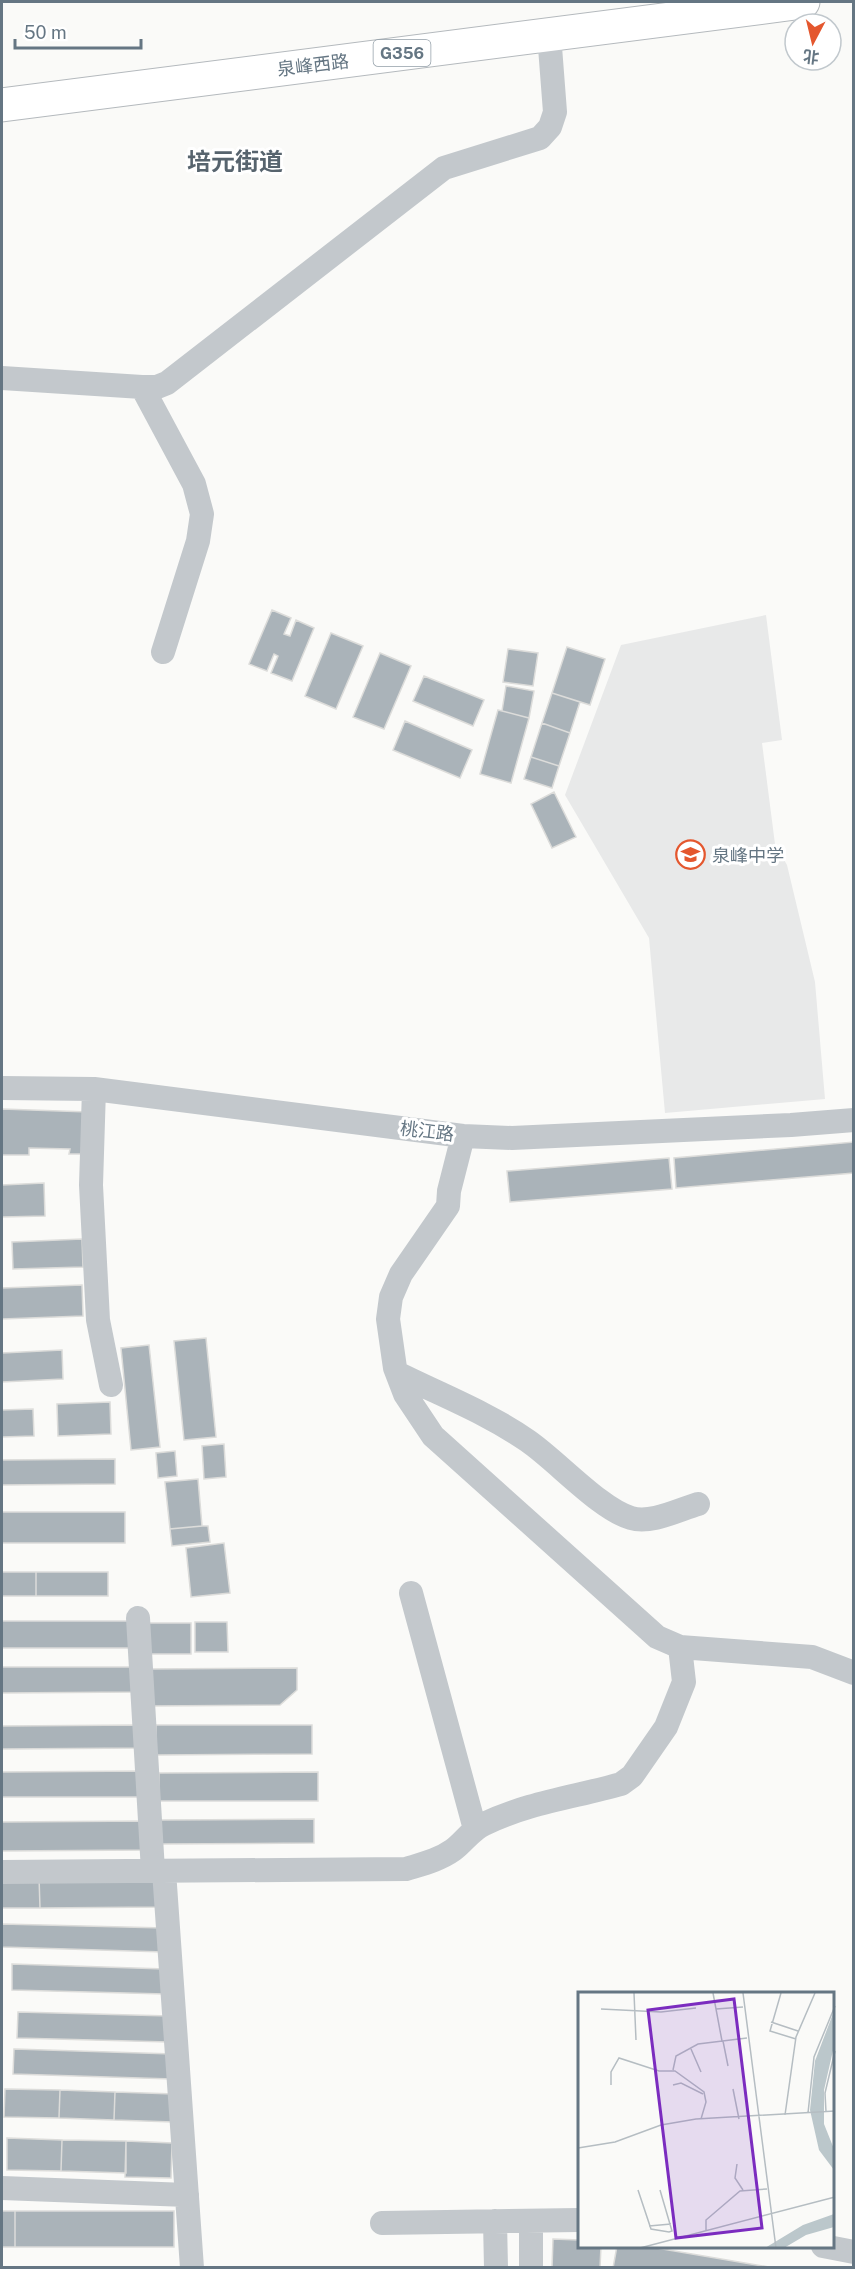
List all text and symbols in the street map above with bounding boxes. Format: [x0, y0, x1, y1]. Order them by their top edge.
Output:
scale bar [15, 12, 141, 50]
north arrow [783, 12, 843, 72]
text: 50 m [24, 22, 67, 43]
road number: G356 [374, 40, 430, 66]
text: 北 [802, 46, 820, 67]
street label: 泉峰西路 [276, 50, 350, 80]
district label: 培元街道 [187, 147, 283, 175]
school or university icon: 泉峰中学 [675, 839, 707, 871]
place label: 泉峰中学 [712, 845, 784, 866]
street label: 桃江路 [399, 1117, 455, 1145]
inset map [578, 1992, 834, 2248]

